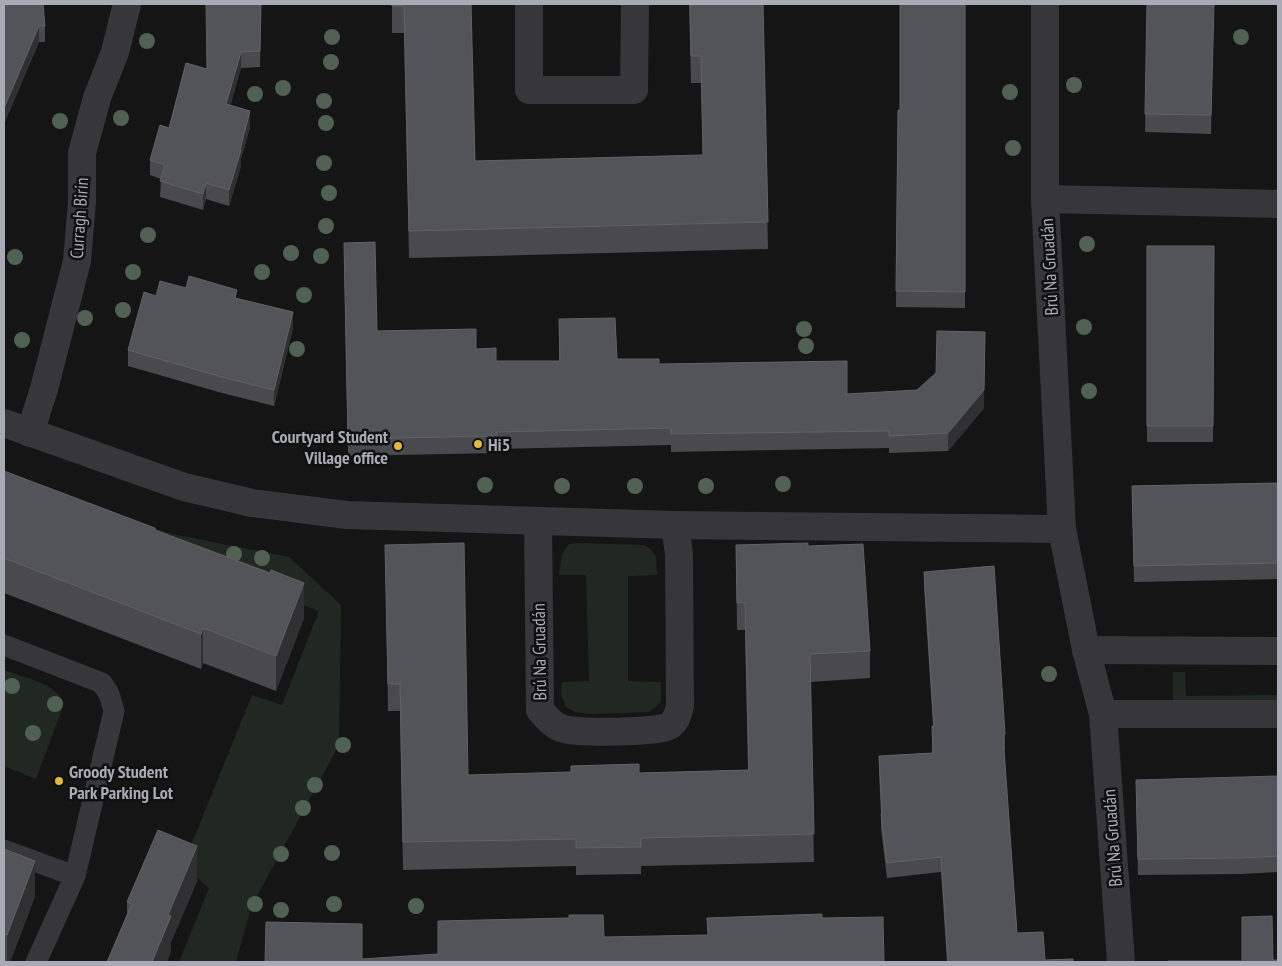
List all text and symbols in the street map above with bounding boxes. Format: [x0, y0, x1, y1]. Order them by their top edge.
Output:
street label: Curragh Birin [65, 177, 93, 259]
street label: Brú Na Gruadán [1035, 218, 1063, 316]
place label: Courtyard Student Village office [272, 425, 389, 469]
place label: Hi5 [488, 433, 510, 456]
marker: Hi5 [472, 438, 484, 450]
marker: Courtyard Student Village office [392, 440, 404, 452]
street label: Brú Na Gruadán [527, 603, 551, 701]
place label: Groody Student Park Parking Lot [69, 760, 174, 804]
marker: Groody Student Park Parking Lot [53, 775, 65, 787]
street label: Brú Na Gruadán [1097, 789, 1127, 887]

